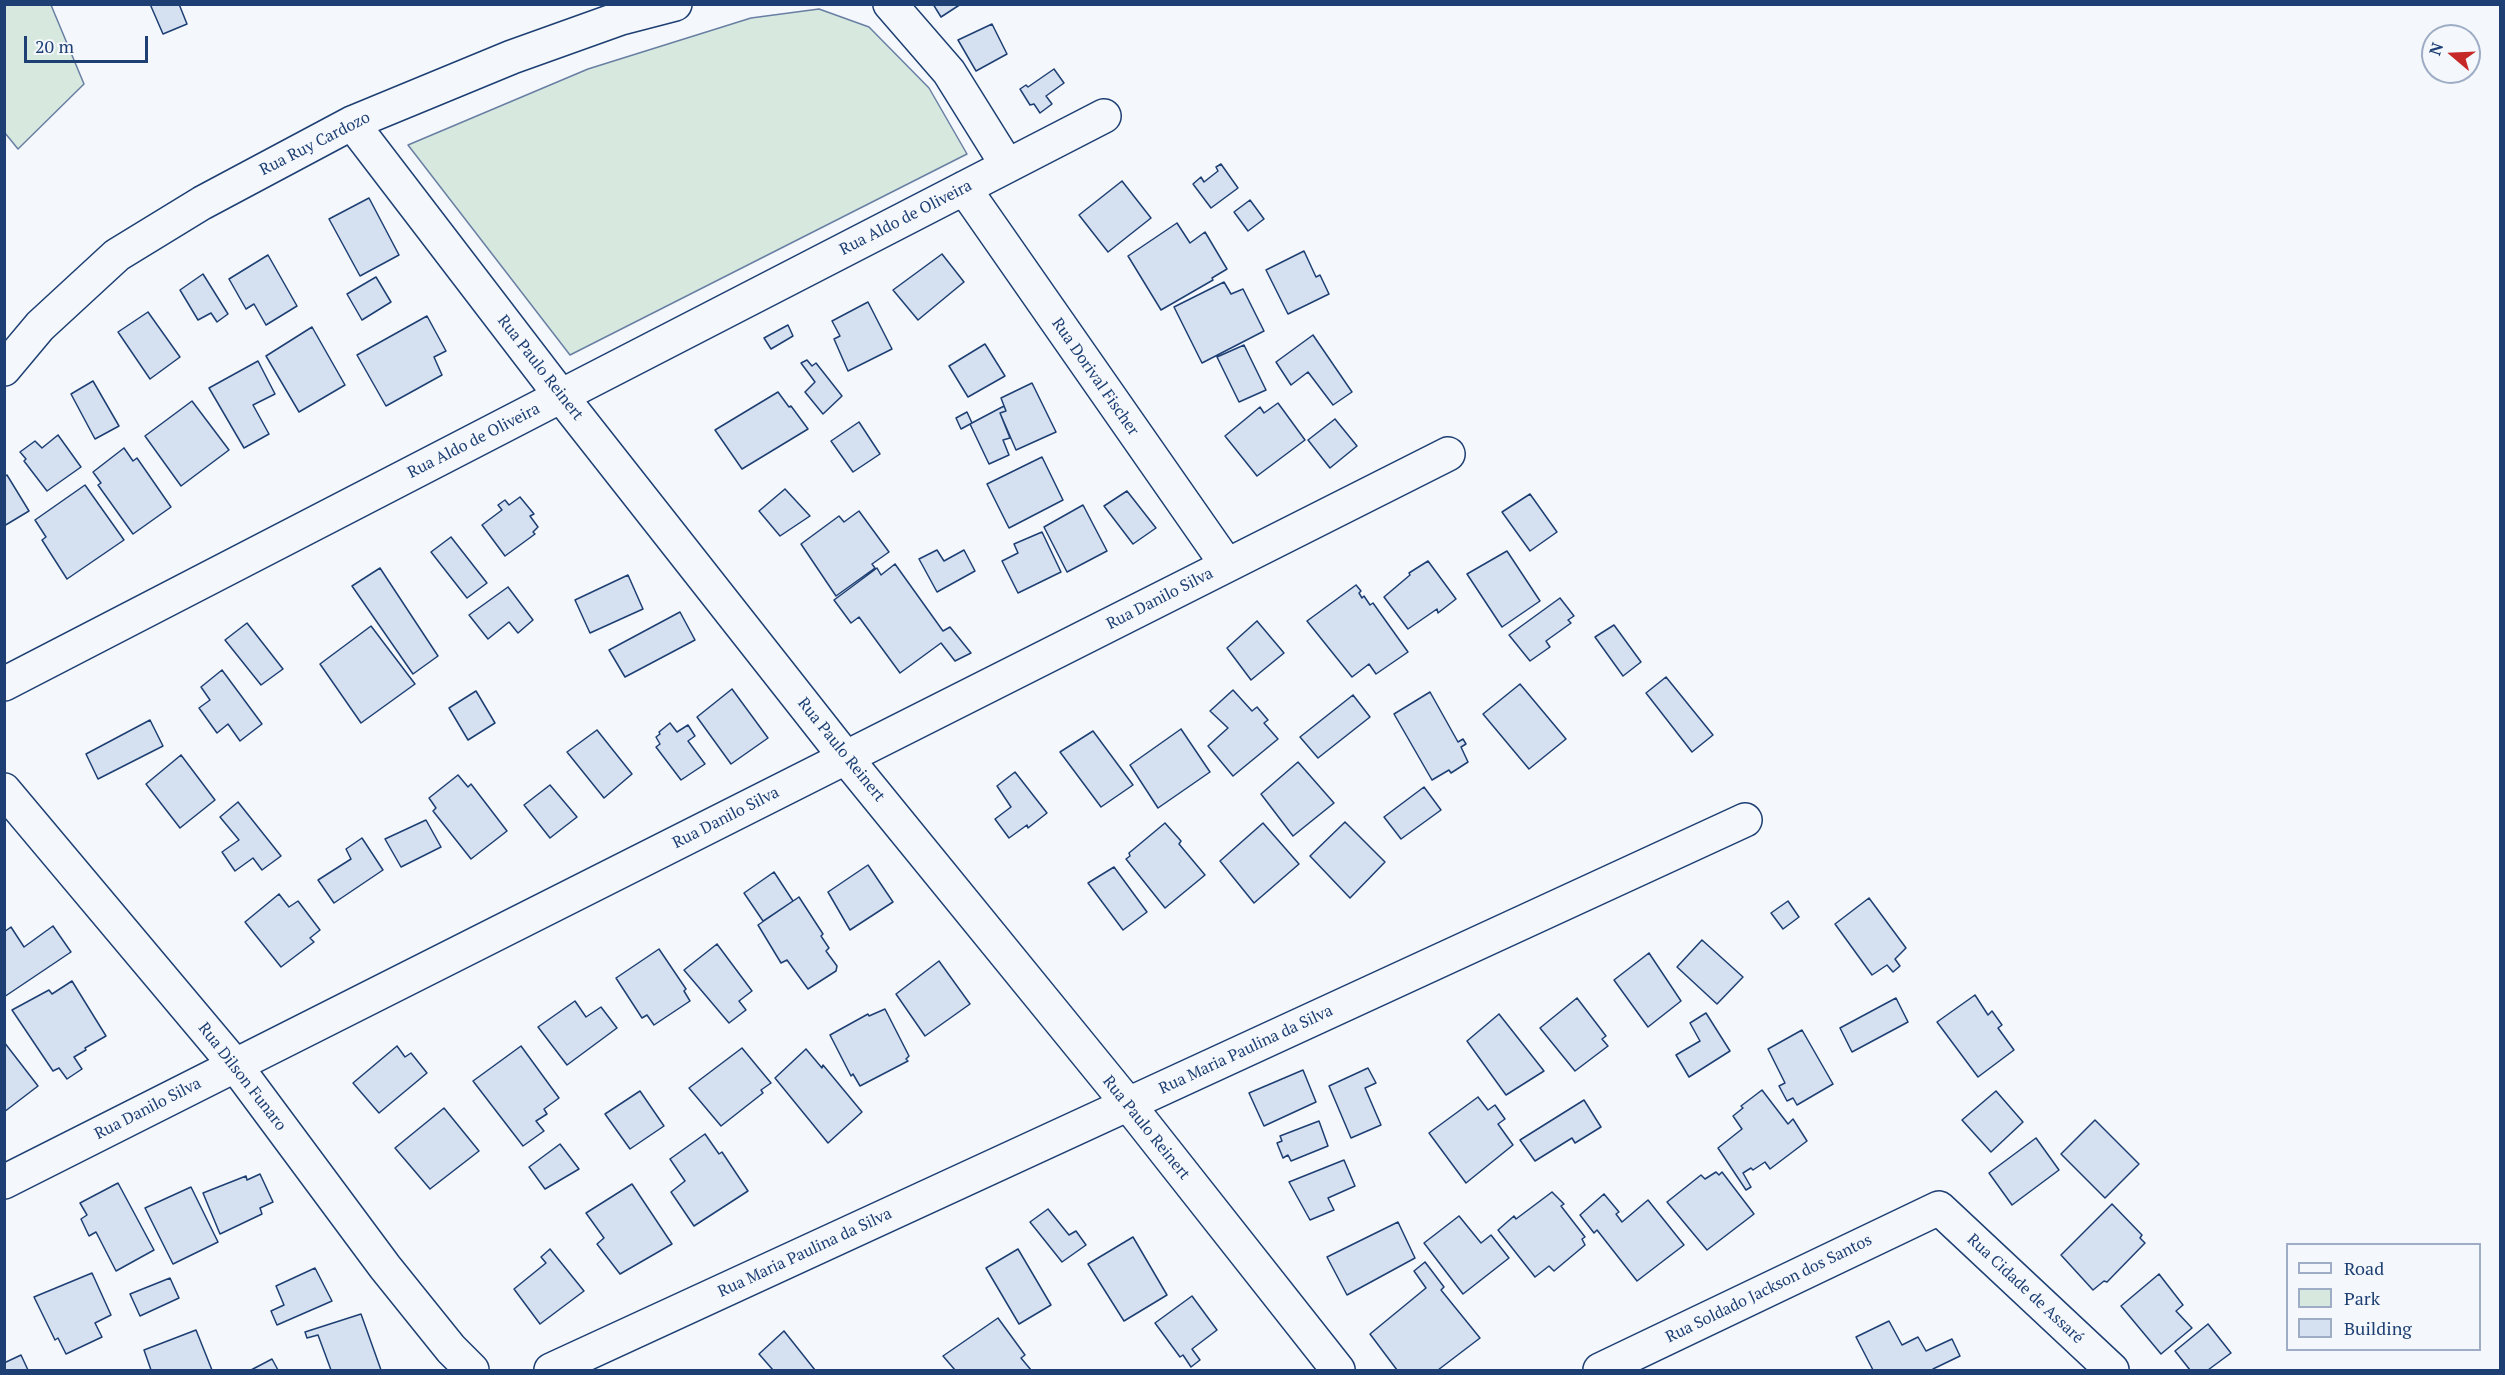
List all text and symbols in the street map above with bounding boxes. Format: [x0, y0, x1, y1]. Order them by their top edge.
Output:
scale bar [27, 24, 152, 62]
north arrow [2421, 24, 2481, 84]
text: 20 m [35, 34, 74, 58]
text: N [2423, 39, 2448, 58]
street label: Rua Ruy Cardozo [257, 108, 373, 180]
street label: Rua Aldo de Oliveira [837, 176, 975, 260]
street label: Rua Paulo Reinert [493, 312, 587, 424]
street label: Rua Dorival Fischer [1047, 315, 1143, 439]
street label: Rua Aldo de Oliveira [405, 399, 543, 483]
street label: Rua Danilo Silva [1104, 564, 1216, 634]
street label: Rua Paulo Reinert [793, 694, 889, 806]
street label: Rua Danilo Silva [670, 783, 782, 853]
street label: Rua Maria Paulina da Silva [1156, 1001, 1336, 1099]
street label: Rua Dilson Funaro [194, 1019, 290, 1135]
street label: Rua Paulo Reinert [1098, 1072, 1194, 1184]
street label: Rua Danilo Silva [92, 1074, 204, 1144]
street label: Rua Maria Paulina da Silva [715, 1204, 895, 1302]
street label: Rua Cidade de Assaré [1963, 1230, 2087, 1348]
street label: Rua Soldado Jackson dos Santos [1663, 1231, 1875, 1347]
legend [2286, 1243, 2481, 1351]
text: Road [2344, 1256, 2384, 1280]
text: Park [2344, 1286, 2380, 1310]
text: Building [2344, 1316, 2412, 1340]

